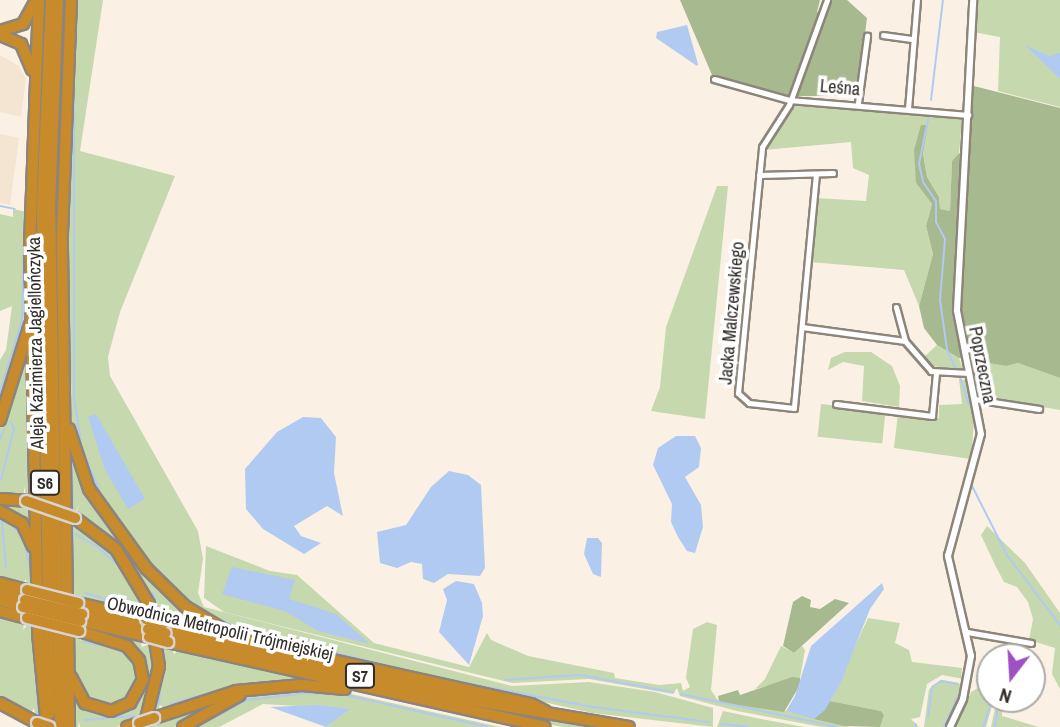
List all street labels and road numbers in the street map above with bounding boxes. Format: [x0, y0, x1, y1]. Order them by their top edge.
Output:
street label: Leśna [819, 75, 861, 101]
street label: Aleja Kazimierza Jagiellończyka [23, 237, 49, 449]
street label: Jacka Malczewskiego [715, 241, 749, 385]
street label: Poprzeczna [964, 325, 1000, 405]
road number: S6 [29, 470, 61, 496]
street label: Obwodnica Metropolii Trójmiejskiej [105, 592, 335, 666]
road number: S7 [344, 664, 376, 688]

